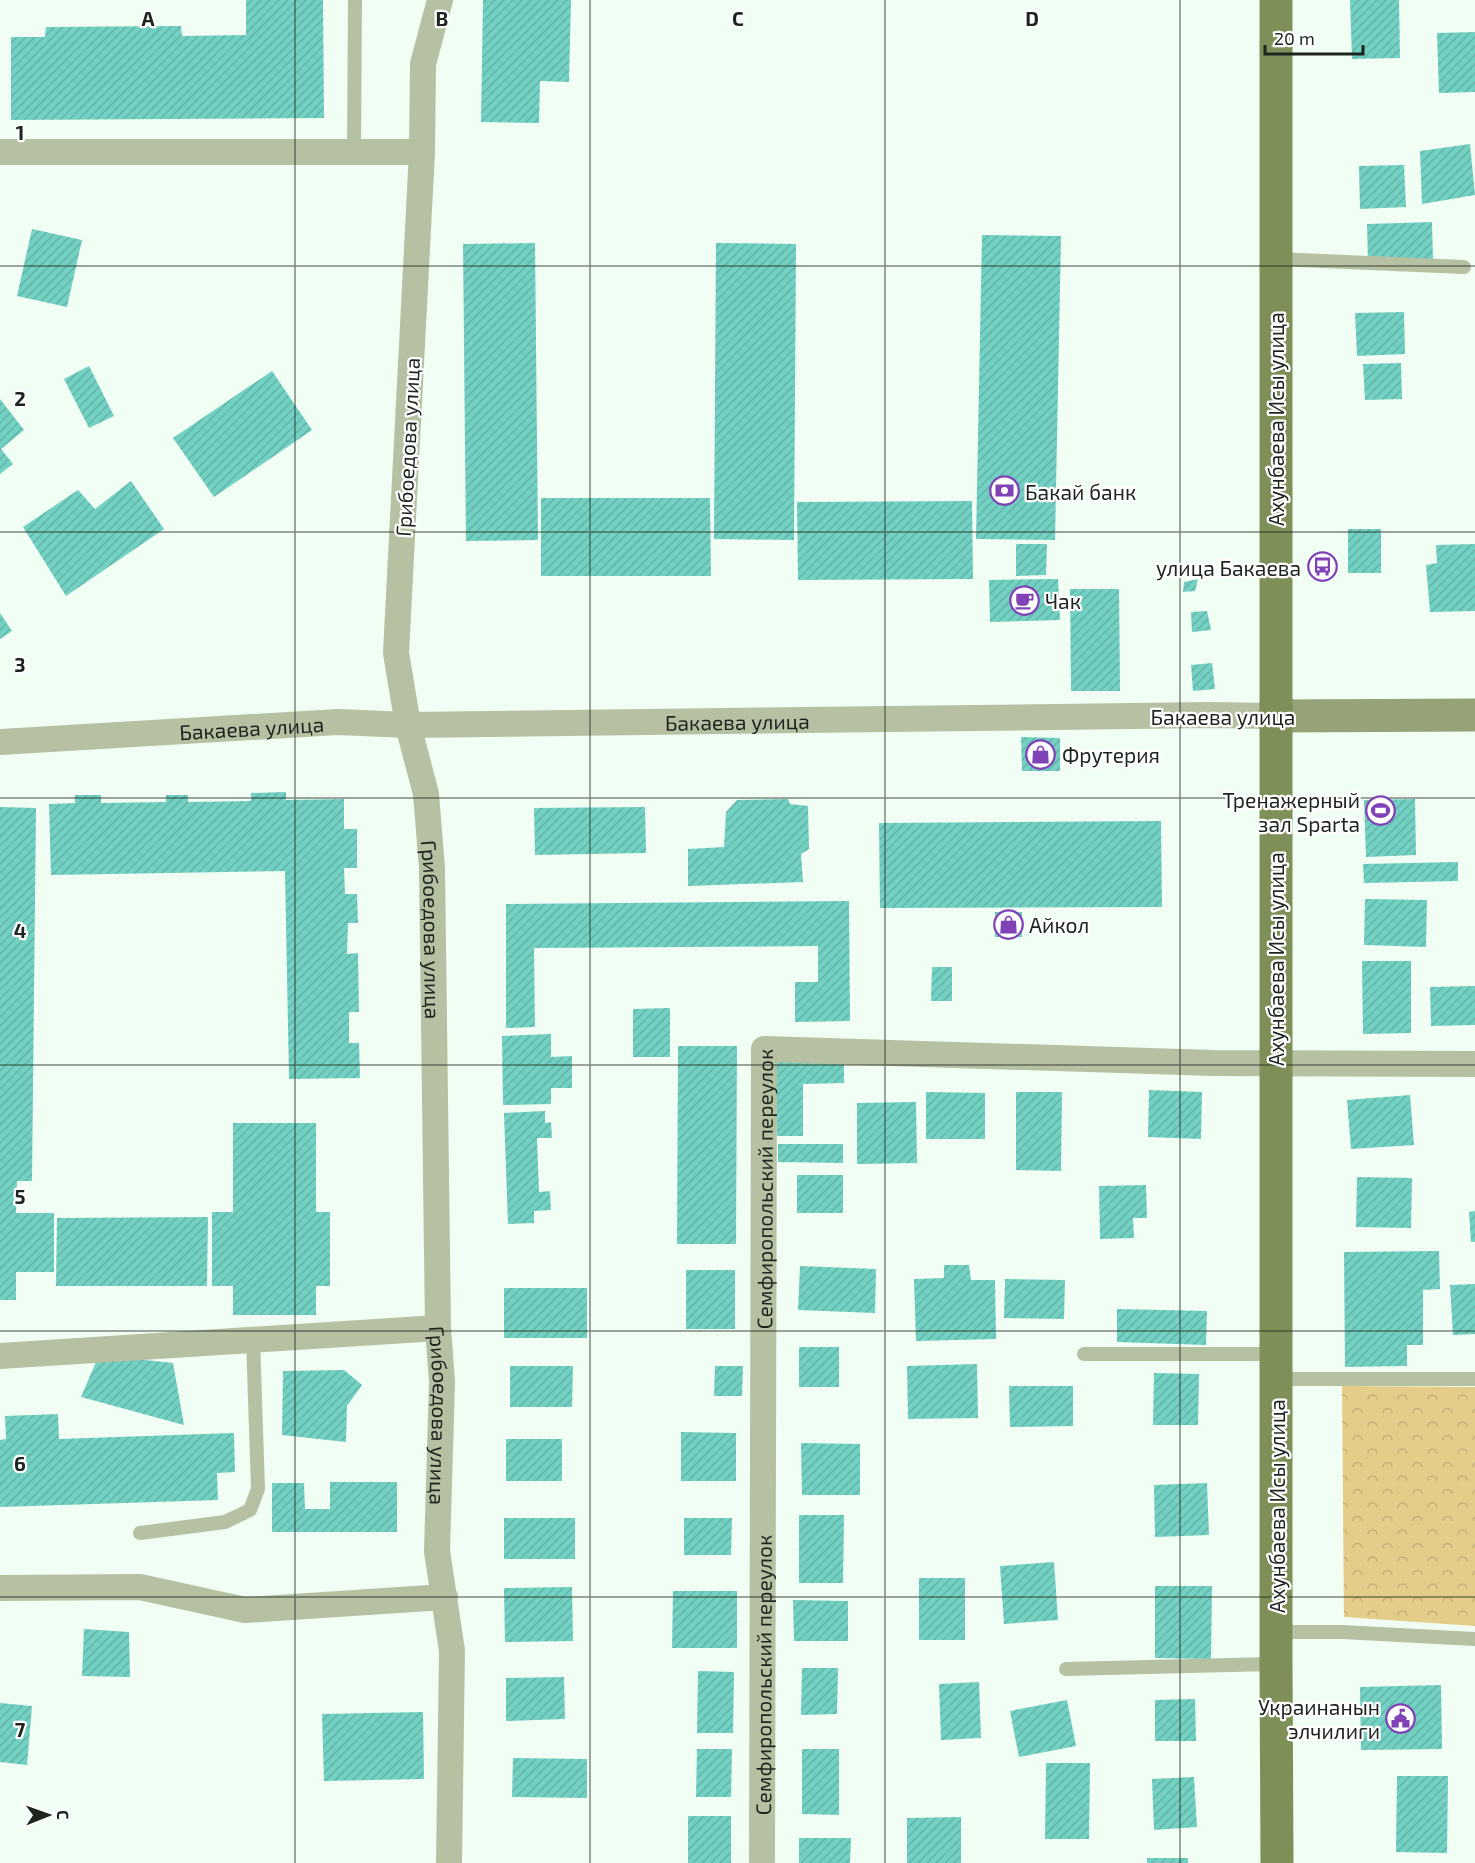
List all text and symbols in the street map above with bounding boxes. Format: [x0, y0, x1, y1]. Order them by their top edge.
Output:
text: A [141, 6, 155, 30]
text: B [436, 6, 448, 30]
text: C [732, 6, 744, 30]
text: D [1025, 6, 1039, 30]
scale bar [1265, 18, 1362, 56]
text: 20 m [1274, 27, 1315, 49]
text: 1 [16, 120, 24, 144]
street label: Ахунбаева Исы улица [1263, 312, 1289, 526]
street label: Грибоедова улица [390, 357, 425, 537]
text: 2 [14, 386, 26, 410]
bank icon: Бакай банк [988, 475, 1020, 507]
place label: Бакай банк [1025, 479, 1136, 504]
bus stop icon: улица Бакаева [1306, 551, 1338, 583]
place label: улица Бакаева [1156, 555, 1301, 581]
cafe icon: Чак [1008, 584, 1040, 616]
place label: Чак [1045, 588, 1081, 613]
text: 3 [14, 652, 26, 676]
street label: Бакаева улица [1151, 704, 1295, 730]
street label: Бакаева улица [665, 707, 810, 734]
street label: Бакаева улица [178, 710, 325, 744]
shop icon: Фрутерия [1025, 738, 1057, 770]
place label: Фрутерия [1062, 742, 1160, 768]
place label: Тренажерный зал Sparta [1222, 787, 1360, 836]
sports icon: Тренажерный зал Sparta [1365, 795, 1397, 827]
street label: Грибоедова улица [417, 839, 446, 1019]
street label: Ахунбаева Исы улица [1263, 852, 1289, 1066]
shop icon: Айкол [992, 908, 1024, 940]
place label: Айкол [1029, 912, 1089, 937]
text: 4 [14, 918, 27, 942]
street label: Семфиропольский переулок [751, 1049, 777, 1329]
text: 5 [14, 1184, 26, 1208]
street label: Грибоедова улица [425, 1325, 455, 1505]
street label: Ахунбаева Исы улица [1264, 1399, 1290, 1613]
text: 6 [14, 1451, 26, 1475]
street label: Семфиропольский переулок [750, 1535, 776, 1815]
place label: Украинанын элчилиги [1258, 1694, 1380, 1743]
public building icon: Украинанын элчилиги [1385, 1702, 1417, 1734]
text: 7 [15, 1717, 26, 1741]
north arrow [18, 1785, 78, 1845]
text: С [54, 1810, 73, 1820]

